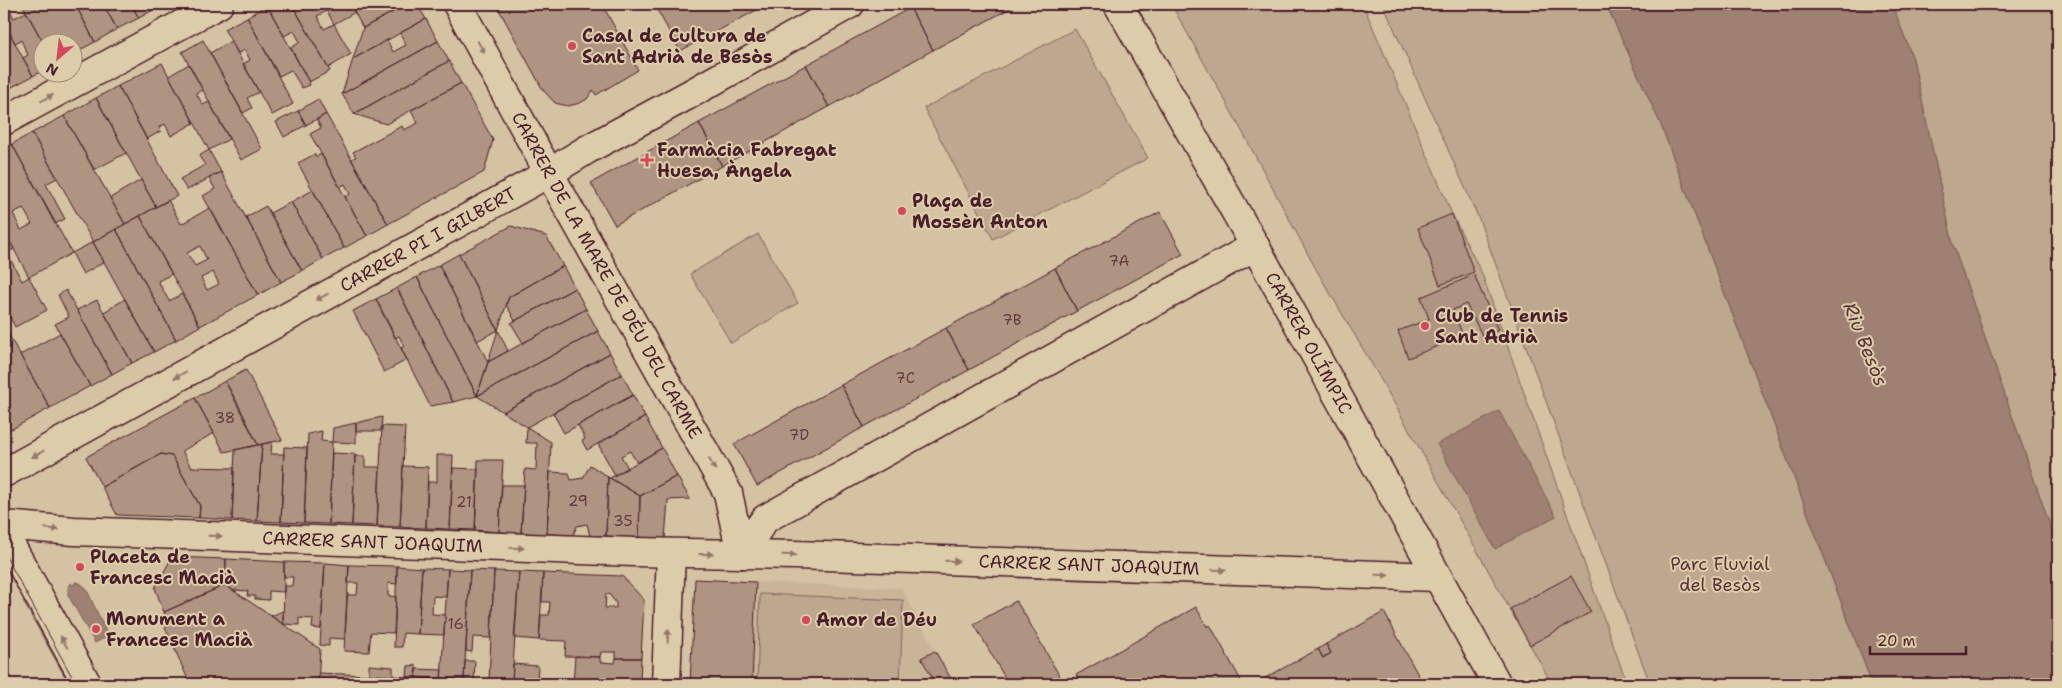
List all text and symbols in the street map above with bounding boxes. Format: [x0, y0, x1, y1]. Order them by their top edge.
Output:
place label: Casal de Cultura de Sant Adrià de Besòs [582, 24, 772, 69]
north arrow [32, 32, 82, 82]
one-way arrow [477, 39, 485, 54]
marker: Casal de Cultura de Sant Adrià de Besòs [566, 40, 578, 52]
text: N [43, 59, 61, 80]
one-way arrow [39, 94, 54, 102]
street label: CARRER DE LA MARE DE DÉU DEL CARME [506, 108, 707, 443]
place label: Farmàcia Fabregat Huesa, Àngela [657, 138, 837, 183]
marker: Farmàcia Fabregat Huesa, Àngela [641, 154, 653, 166]
street label: CARRER PI I GILBERT [336, 181, 520, 298]
place label: Plaça de Mossèn Anton [912, 189, 1048, 234]
marker: Plaça de Mossèn Anton [896, 205, 908, 217]
house number: 7A [1109, 251, 1129, 271]
street label: CARRER OLÍMPIC [1260, 268, 1358, 418]
one-way arrow [315, 292, 328, 301]
water label: Riu Besòs [1837, 299, 1894, 390]
place label: Club de Tennis Sant Adrià [1435, 304, 1568, 349]
house number: 7B [1002, 310, 1022, 330]
marker: Club de Tennis Sant Adrià [1419, 320, 1431, 332]
house number: 7C [895, 368, 915, 388]
one-way arrow [173, 371, 186, 380]
house number: 38 [215, 408, 235, 428]
house number: 7D [789, 425, 809, 445]
one-way arrow [31, 450, 44, 459]
one-way arrow [708, 457, 716, 472]
house number: 29 [568, 491, 588, 511]
house number: 21 [456, 492, 472, 512]
house number: 35 [613, 511, 633, 531]
one-way arrow [45, 525, 61, 533]
street label: CARRER SANT JOAQUIM [262, 526, 483, 558]
one-way arrow [207, 532, 223, 540]
one-way arrow [509, 544, 525, 552]
place label: Placeta de Francesc Macià [90, 545, 237, 590]
street label: CARRER SANT JOAQUIM [978, 549, 1200, 581]
one-way arrow [698, 550, 714, 558]
one-way arrow [782, 552, 798, 560]
park label: Parc Fluvial del Besòs [1670, 552, 1770, 597]
one-way arrow [944, 557, 960, 565]
marker: Placeta de Francesc Macià [74, 561, 86, 573]
one-way arrow [1211, 566, 1227, 574]
one-way arrow [1374, 572, 1390, 580]
place label: Monument a Francesc Macià [106, 607, 253, 652]
place label: Amor de Déu [816, 608, 937, 632]
house number: 16 [448, 614, 464, 634]
marker: Amor de Déu [800, 614, 812, 626]
marker: Monument a Francesc Macià [90, 623, 102, 635]
scale bar [1870, 623, 1966, 655]
one-way arrow [664, 627, 672, 643]
text: 20 m [1877, 631, 1916, 651]
one-way arrow [60, 634, 68, 649]

